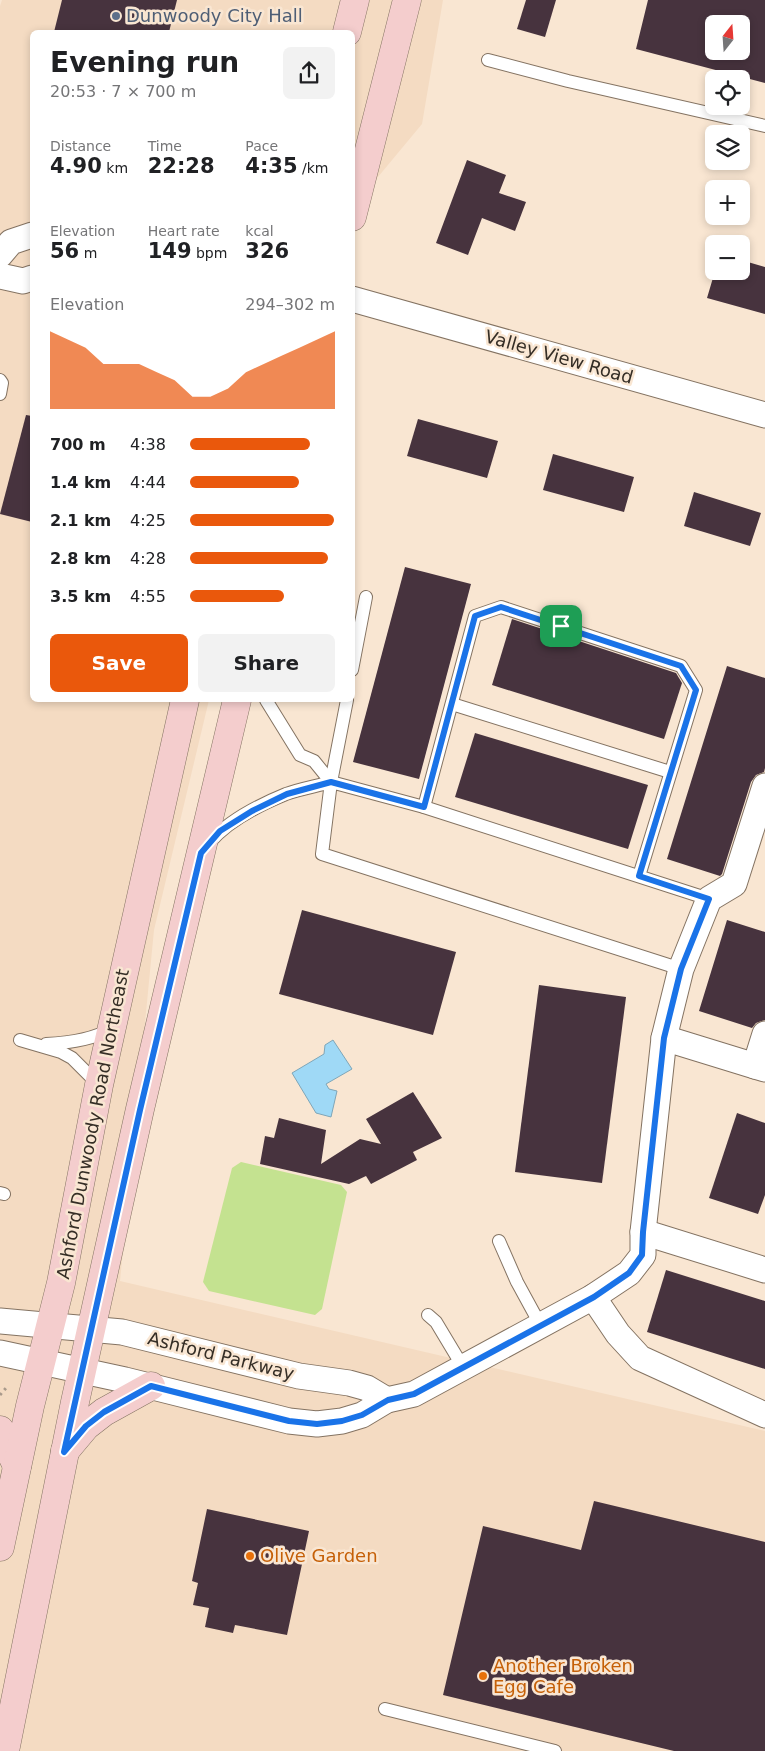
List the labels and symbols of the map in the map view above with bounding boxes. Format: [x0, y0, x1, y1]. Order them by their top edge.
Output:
place label: Dunwoody City Hall [126, 5, 303, 26]
marker: Dunwoody City Hall [110, 10, 122, 22]
north arrow [705, 15, 750, 60]
street label: Valley View Road [483, 325, 636, 388]
pin [540, 605, 582, 647]
street label: Ashford Dunwoody Road Northeast [52, 967, 133, 1281]
street label: Ashford Parkway [146, 1327, 297, 1384]
place label: Olive Garden [260, 1545, 378, 1566]
marker: Olive Garden [244, 1550, 256, 1562]
place label: Another Broken Egg Cafe [493, 1655, 633, 1697]
marker: Another Broken Egg Cafe [477, 1670, 489, 1682]

